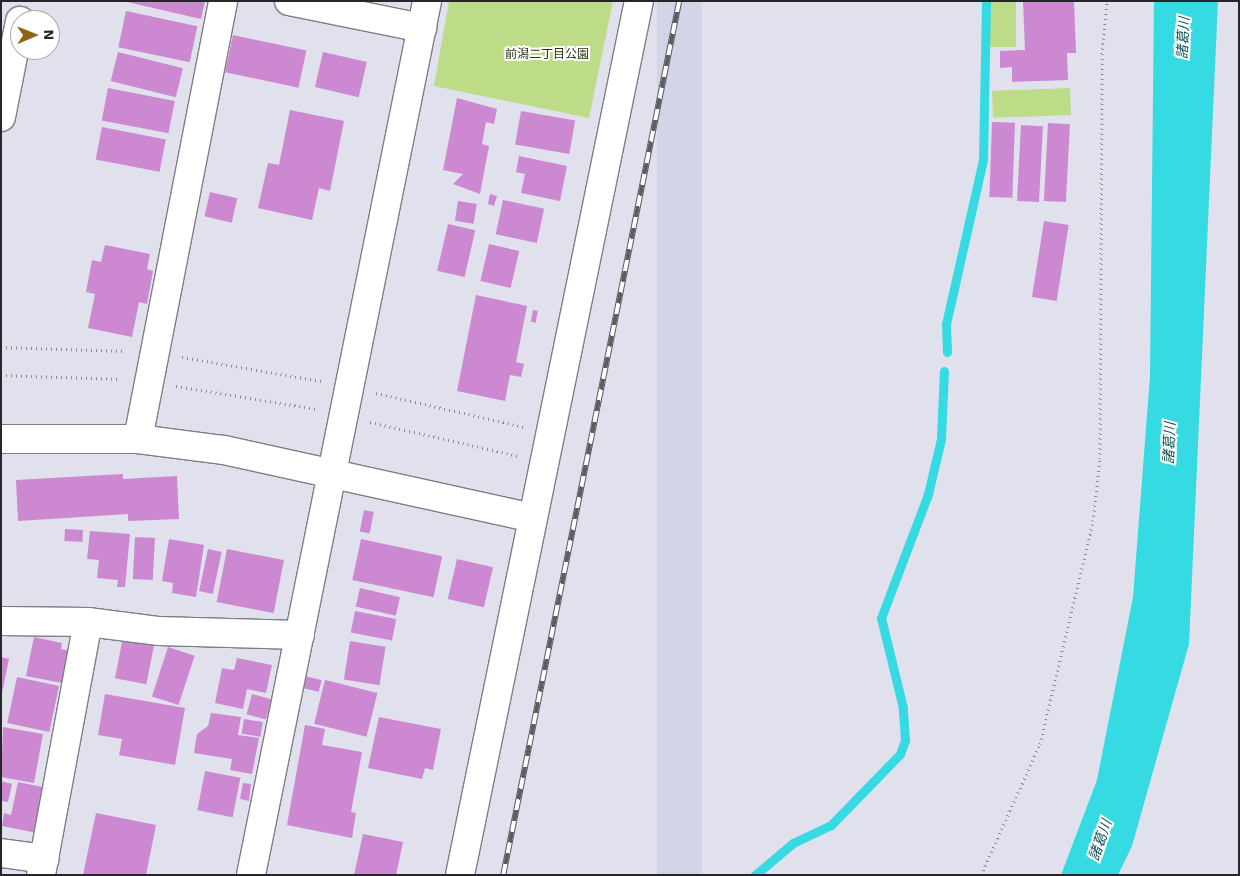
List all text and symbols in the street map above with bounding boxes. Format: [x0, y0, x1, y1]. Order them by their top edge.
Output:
north arrow [10, 10, 60, 60]
water label: 諸葛川 [1174, 17, 1192, 59]
text: N [41, 29, 57, 40]
park label: 前潟二丁目公園 [505, 48, 589, 62]
water label: 諸葛川 [1160, 422, 1178, 464]
water label: 諸葛川 [1085, 817, 1115, 863]

